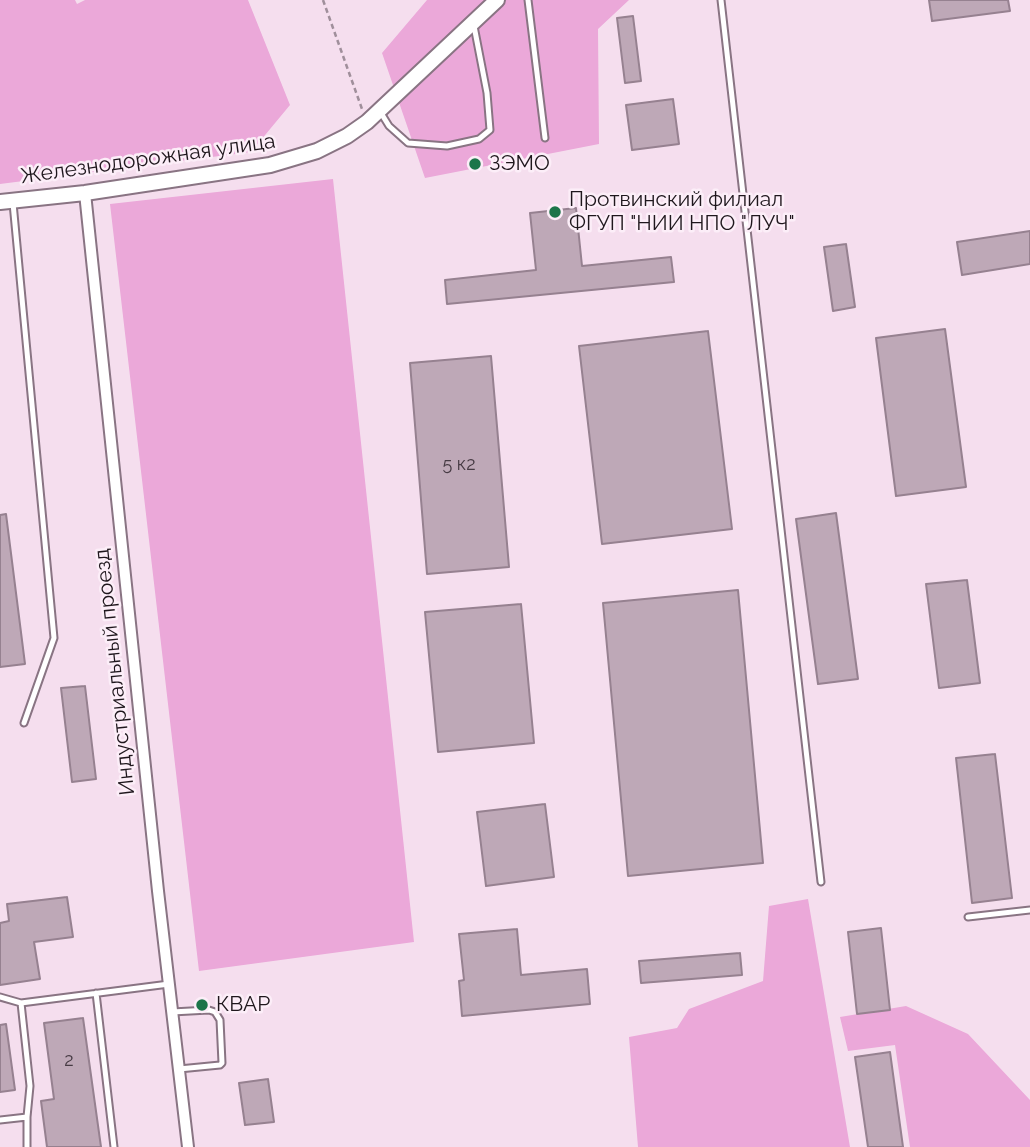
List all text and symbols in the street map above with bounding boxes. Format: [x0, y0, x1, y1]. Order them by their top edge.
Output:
street label: Железнодорожная улица [19, 129, 277, 189]
place label: ЗЭМО [489, 151, 550, 177]
marker: ЗЭМО [467, 156, 483, 172]
place label: Протвинский филиал ФГУП "НИИ НПО "ЛУЧ" [569, 187, 795, 237]
marker: Протвинский филиал ФГУП "НИИ НПО "ЛУЧ" [547, 204, 563, 220]
house number: 5 к2 [442, 454, 476, 476]
street label: Индустриальный проезд [90, 547, 140, 797]
place label: КВАР [216, 992, 270, 1018]
marker: КВАР [194, 997, 210, 1013]
house number: 2 [64, 1050, 74, 1072]

